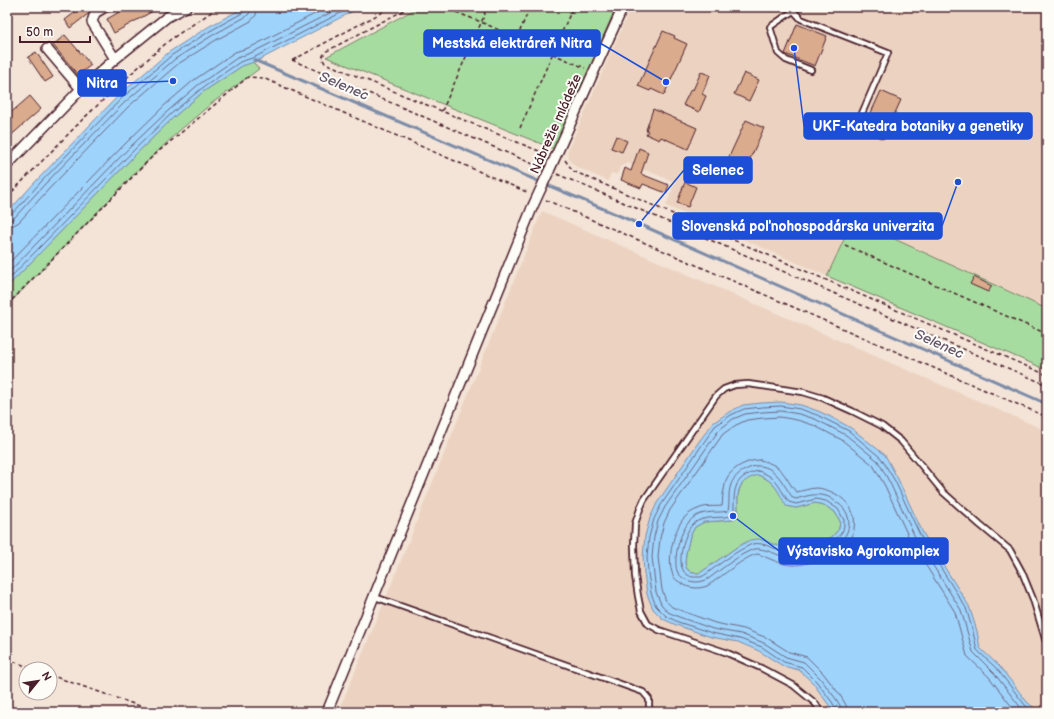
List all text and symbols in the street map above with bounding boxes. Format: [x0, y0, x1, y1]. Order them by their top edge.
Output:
scale bar [20, 18, 90, 44]
text: 50 m [26, 25, 53, 40]
callout: Mestská elektráreň Nitra [424, 30, 600, 56]
text: Mestská elektráreň Nitra [432, 35, 592, 52]
water label: Selenec [317, 68, 372, 104]
callout: Nitra [78, 70, 126, 96]
street label: Nábrežie mládeže [527, 71, 585, 176]
text: Nitra [86, 75, 118, 92]
callout: UKF-Katedra botaniky a genetiky [804, 113, 1032, 139]
text: UKF-Katedra botaniky a genetiky [813, 118, 1024, 135]
callout: Selenec [684, 157, 752, 183]
text: Selenec [692, 162, 744, 179]
callout: Slovenská poľnohospodárska univerzita [673, 213, 942, 239]
text: Slovenská poľnohospodárska univerzita [682, 218, 934, 235]
water label: Selenec [912, 326, 967, 363]
callout: Výstavisko Agrokomplex [779, 538, 948, 564]
text: Výstavisko Agrokomplex [787, 543, 940, 560]
north arrow [18, 661, 58, 701]
text: N [39, 669, 54, 683]

